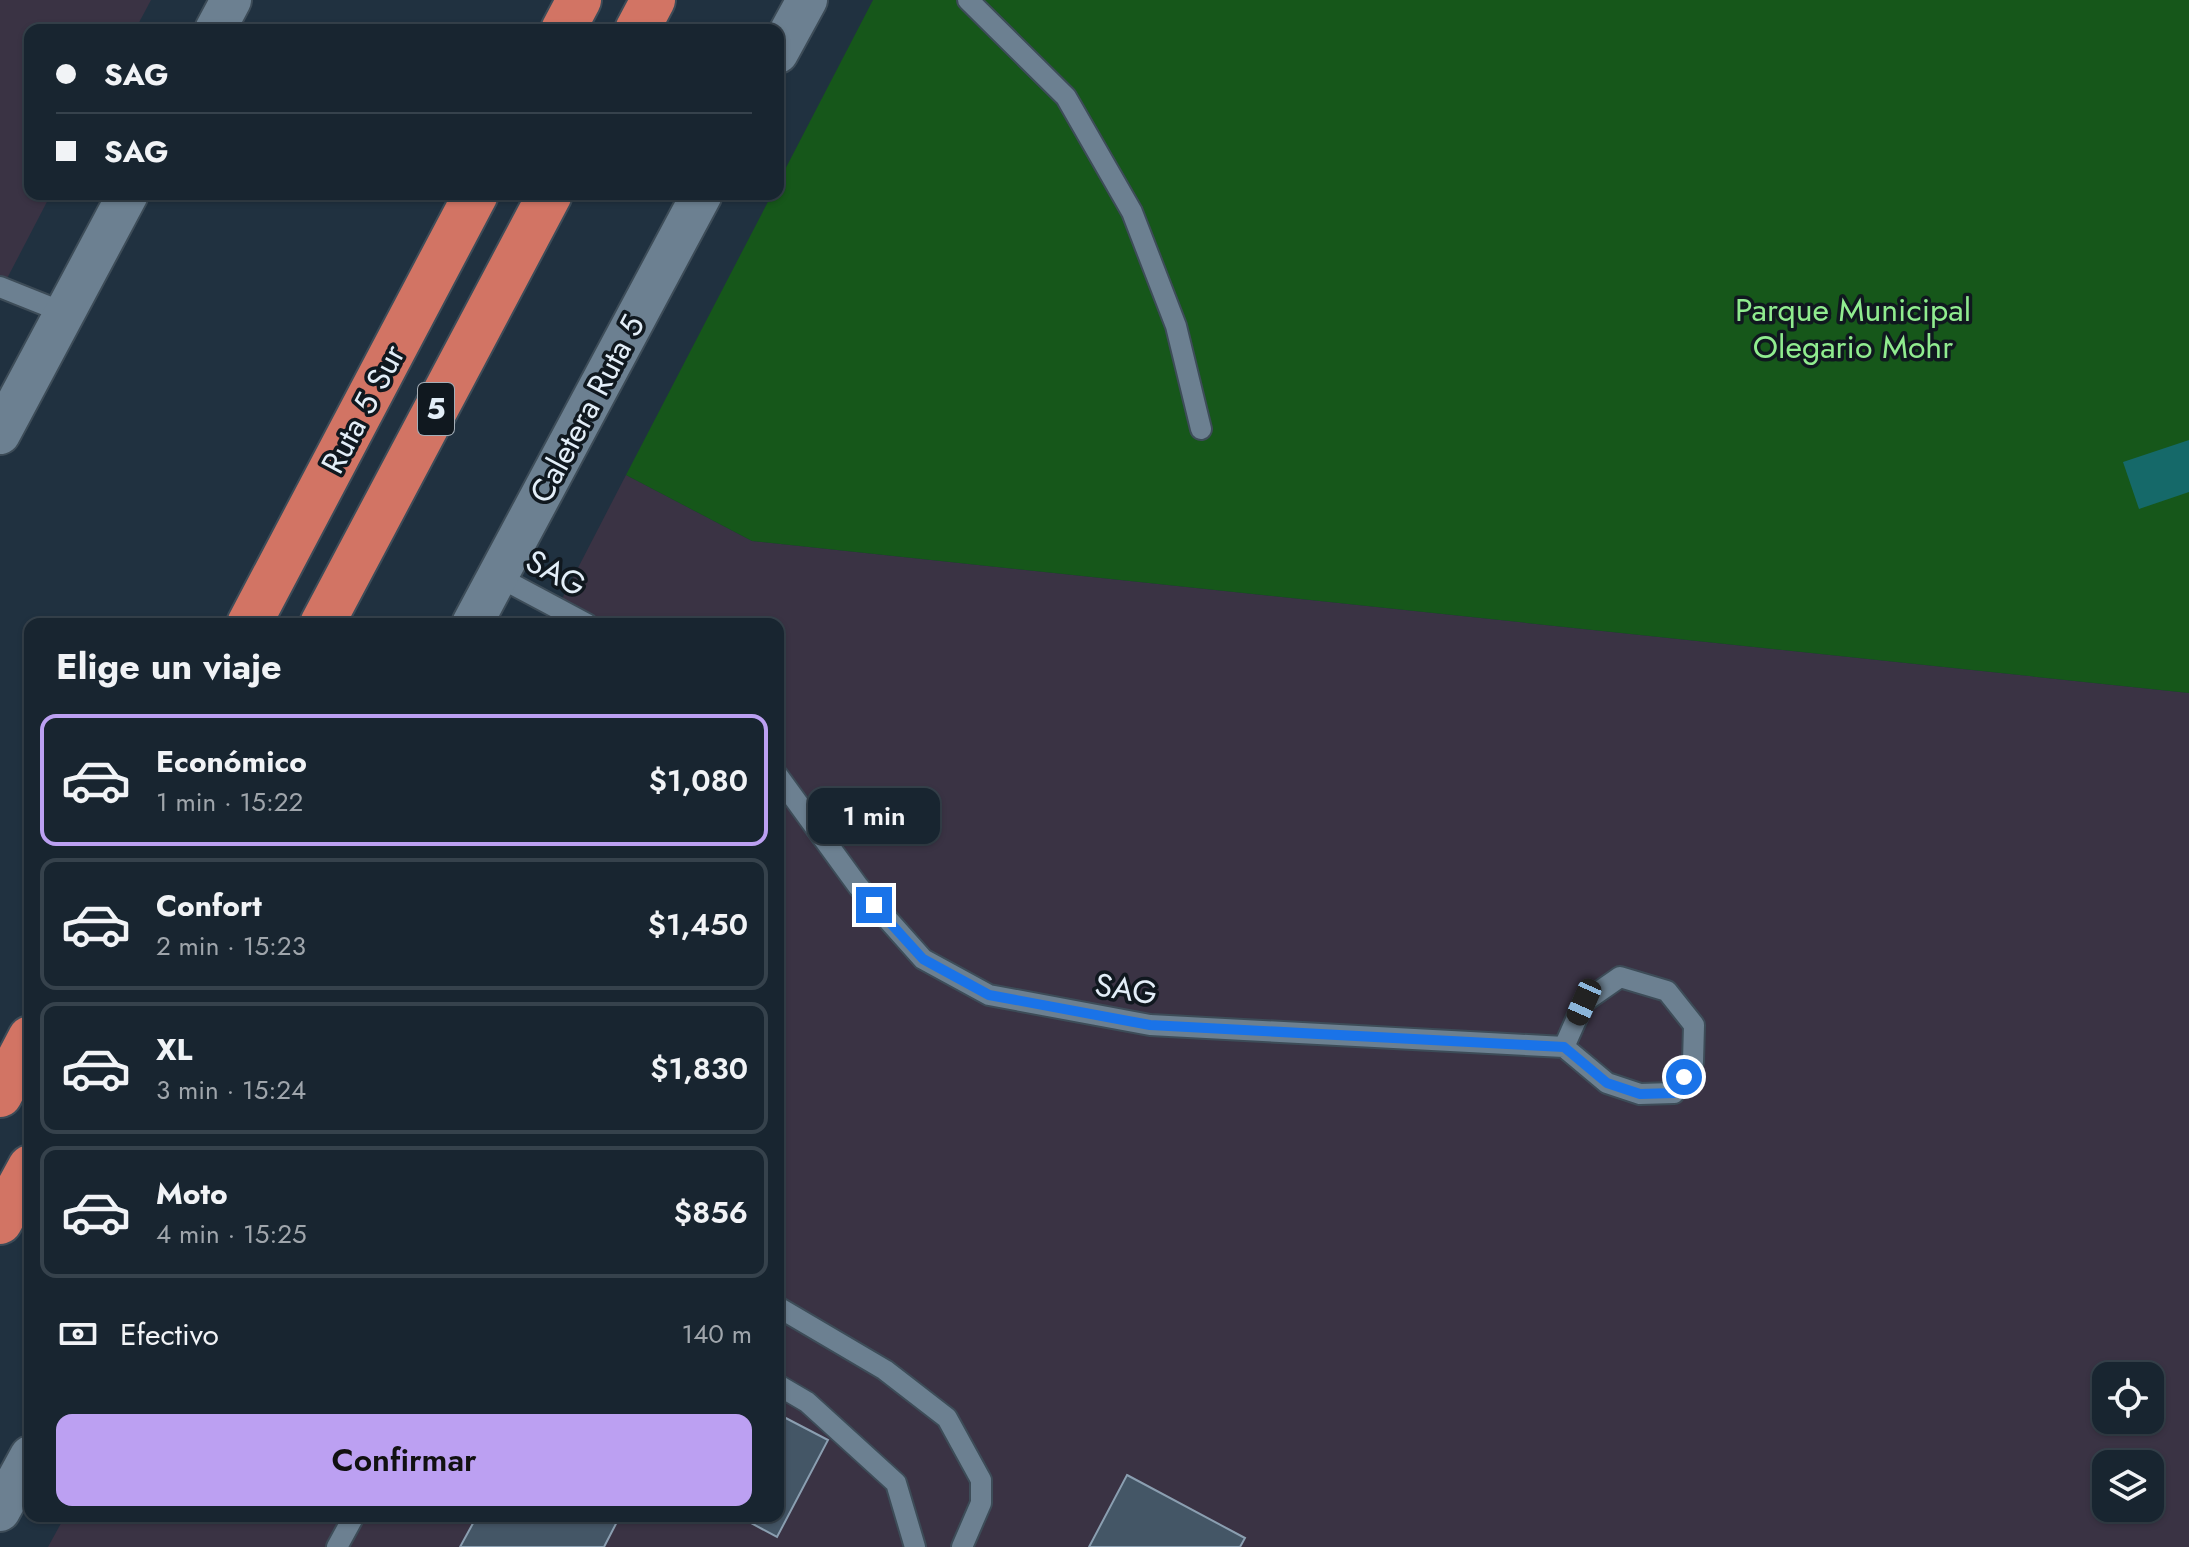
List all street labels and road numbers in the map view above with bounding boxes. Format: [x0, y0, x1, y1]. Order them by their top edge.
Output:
street label: Caletera Ruta 5 [518, 307, 656, 511]
street label: Ruta 5 Sur [310, 336, 416, 482]
road number: 5 [418, 383, 454, 435]
street label: SAG [518, 538, 594, 608]
street label: SAG [1092, 961, 1160, 1017]

